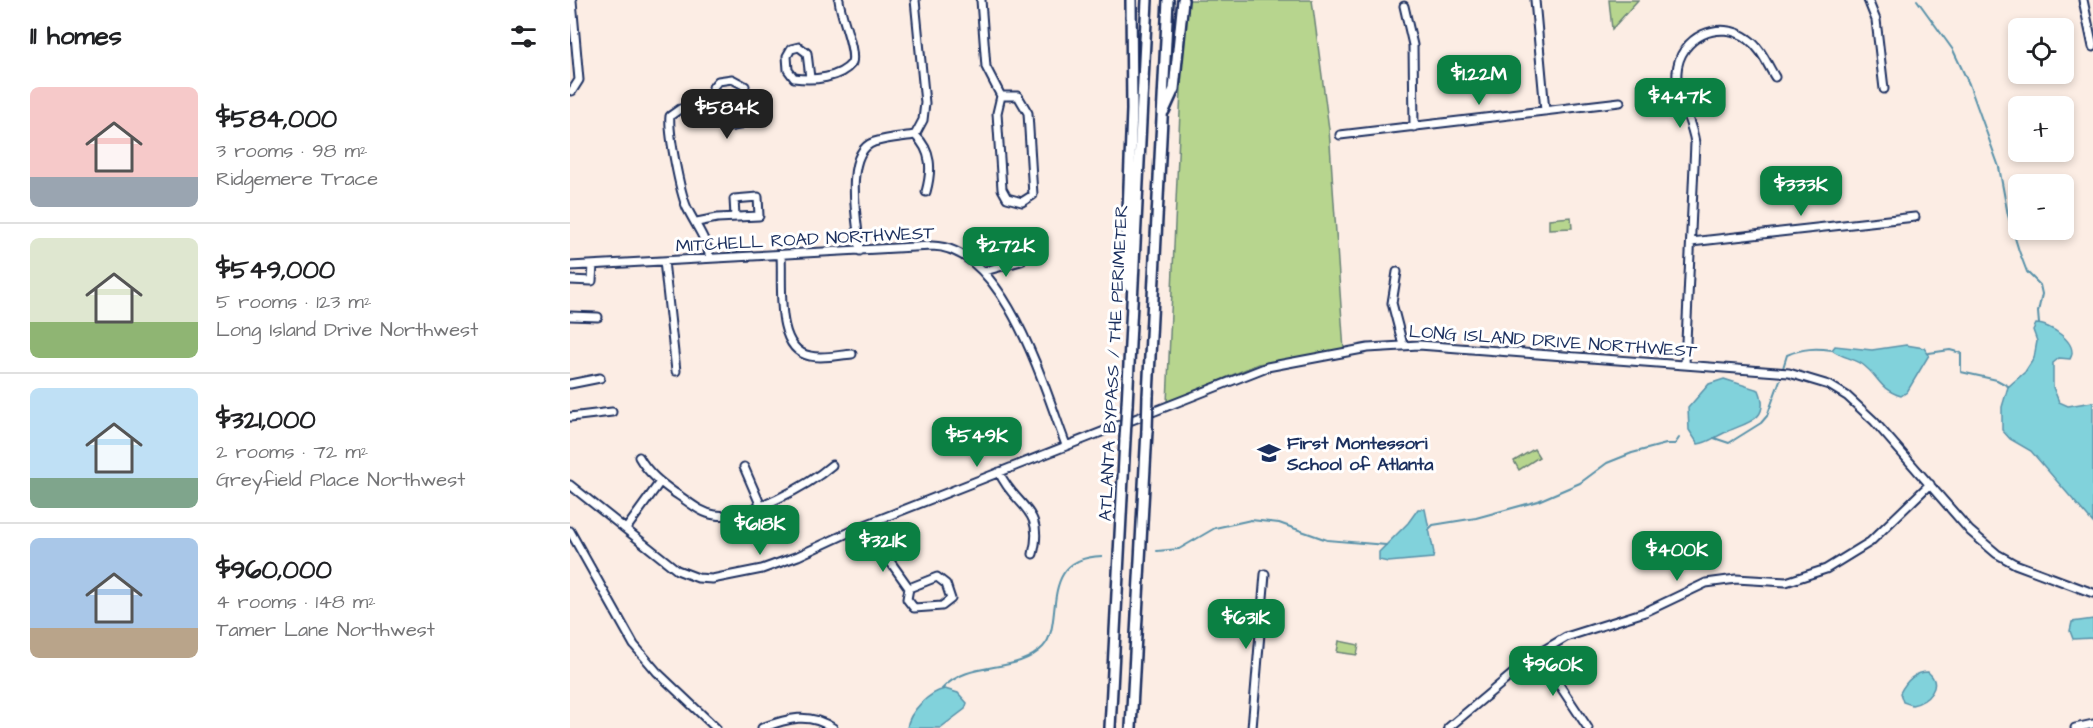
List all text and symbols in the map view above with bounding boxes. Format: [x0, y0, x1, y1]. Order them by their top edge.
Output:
text: 11 homes [30, 18, 122, 54]
map controls [2008, 18, 2074, 240]
button: locate [2008, 18, 2074, 84]
icon: filters [507, 20, 540, 53]
pin: $1.22M [1430, 55, 1528, 106]
text: $1.22M [1451, 60, 1507, 88]
pin: $447K [1638, 78, 1722, 129]
text: $447K [1649, 83, 1711, 111]
pin: $584K [685, 89, 769, 140]
text: $584K [695, 94, 759, 122]
button: + [2008, 96, 2074, 162]
text: $584,000 [216, 101, 337, 137]
icon: home [78, 111, 150, 183]
text: 3 rooms · 98 m² [216, 137, 368, 165]
text: Ridgemere Trace [216, 165, 378, 193]
pin: $333K [1759, 166, 1843, 217]
text: $333K [1774, 171, 1828, 199]
button: − [2008, 174, 2074, 240]
street label: ATLANTA BYPASS / THE PERIMETER [1093, 204, 1134, 522]
street label: MITCHELL ROAD NORTHWEST [675, 220, 936, 259]
pin: $272K [964, 227, 1048, 278]
text: $272K [977, 232, 1035, 260]
text: $549,000 [216, 252, 335, 288]
icon: home [78, 262, 150, 334]
text: 5 rooms · 123 m² [216, 288, 371, 316]
text: Long Island Drive Northwest [216, 316, 478, 344]
street label: LONG ISLAND DRIVE NORTHWEST [1408, 319, 1699, 364]
text: $321,000 [216, 402, 316, 438]
icon: home [78, 412, 150, 484]
pin: $549K [935, 417, 1019, 468]
text: $549K [946, 422, 1008, 450]
place label: First Montessori School of Atlanta [1286, 431, 1434, 477]
text: 2 rooms · 72 m² [216, 438, 368, 466]
school or university icon: First Montessori School of Atlanta [1256, 440, 1282, 466]
text: Greyfield Place Northwest [216, 466, 465, 494]
pin: $618K [718, 505, 802, 556]
text: $618K [734, 510, 786, 538]
pin: $321K [841, 522, 925, 573]
text: $321K [859, 527, 907, 555]
pin: $400K [1635, 531, 1719, 582]
text: $400K [1646, 536, 1708, 564]
text: $960,000 [216, 552, 332, 588]
icon: home [78, 562, 150, 634]
text: 4 rooms · 148 m² [216, 588, 376, 616]
pin: $631K [1204, 599, 1288, 650]
text: $631K [1222, 604, 1270, 632]
text: Tamer Lane Northwest [216, 616, 435, 644]
pin: $960K [1511, 646, 1595, 697]
text: $960K [1523, 651, 1583, 679]

